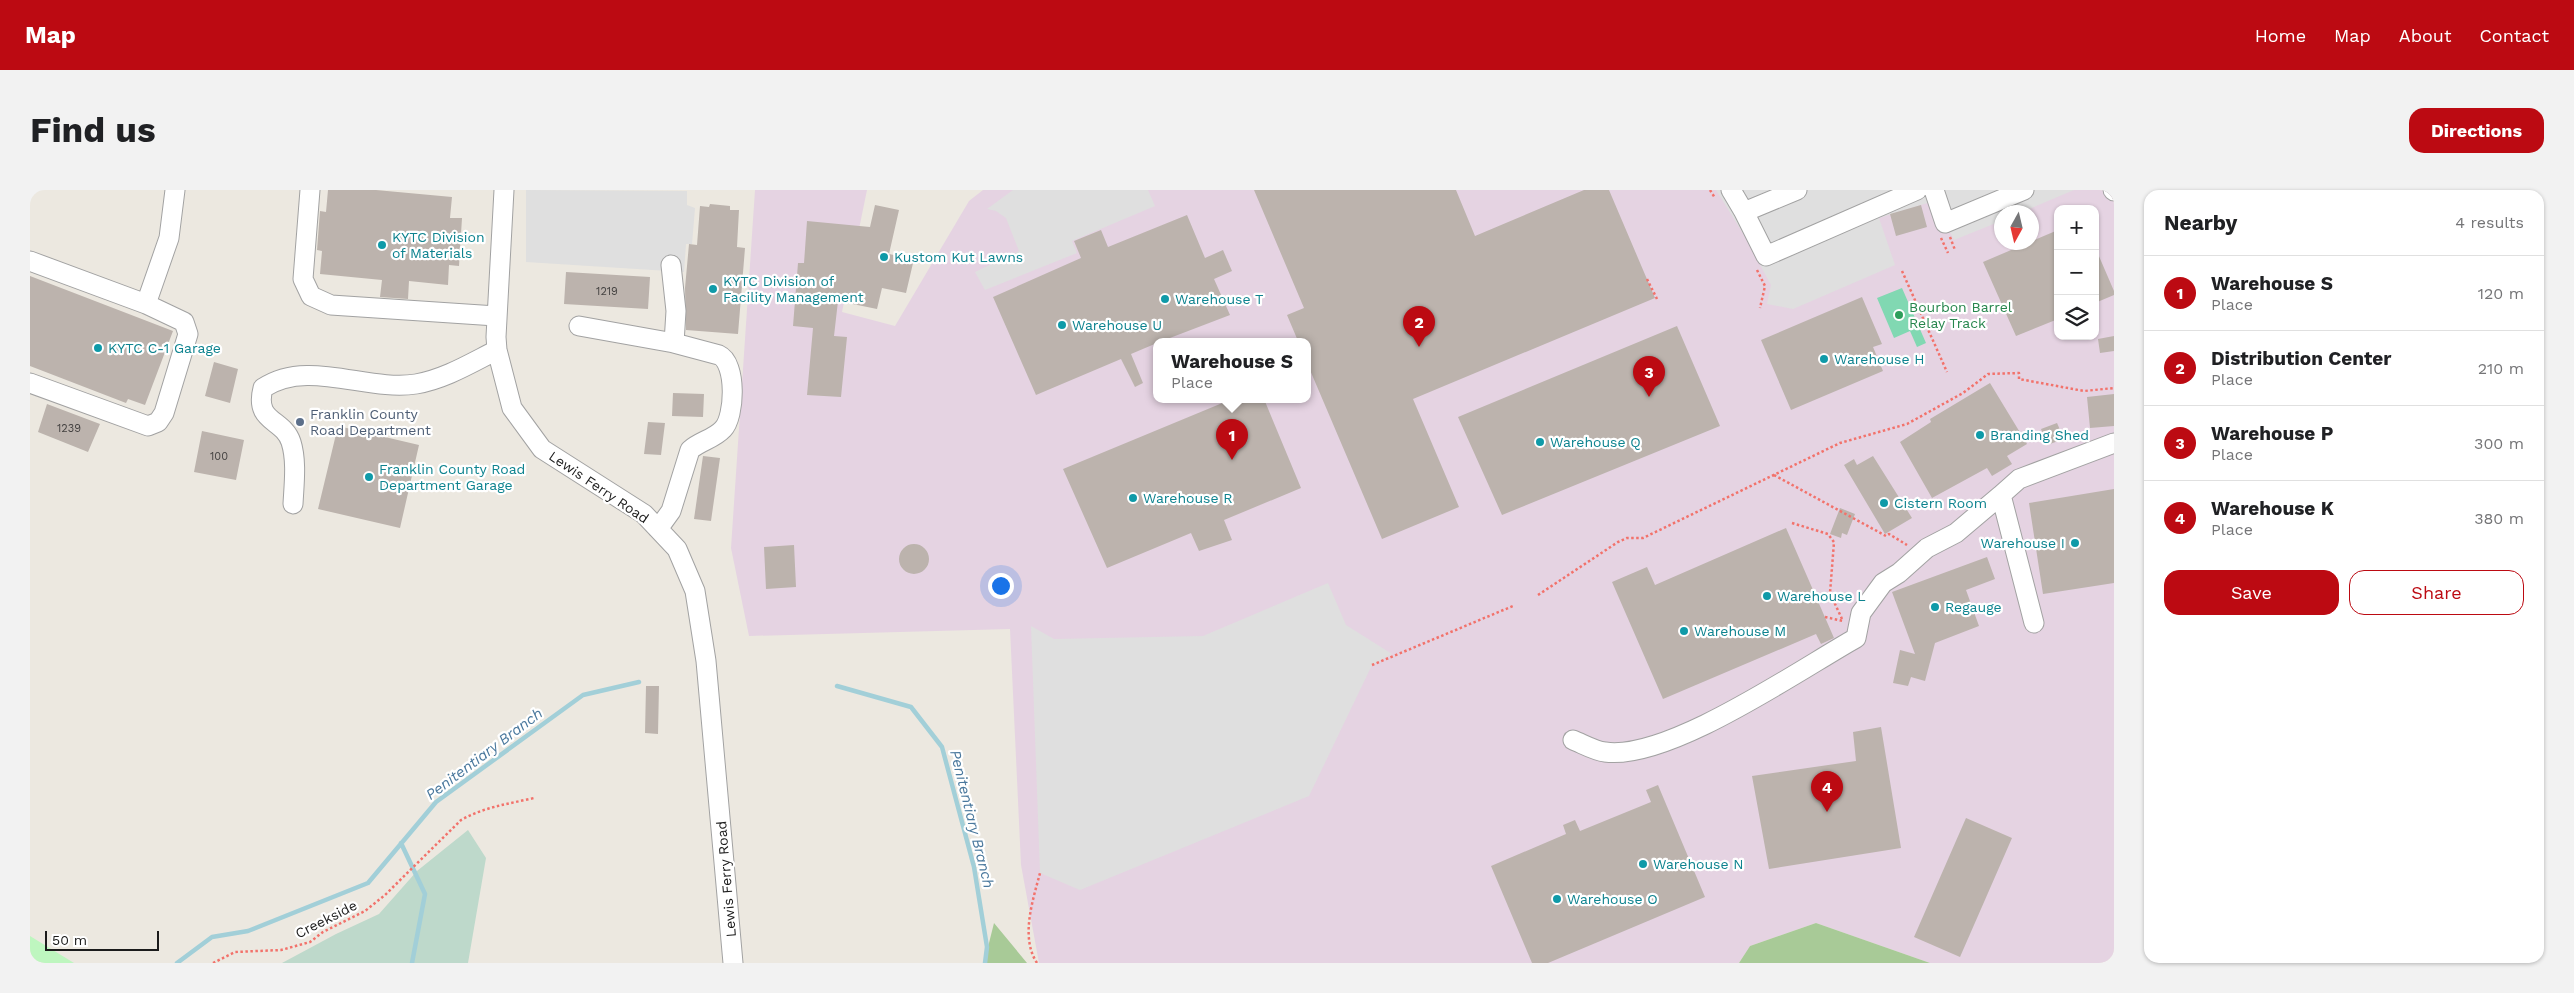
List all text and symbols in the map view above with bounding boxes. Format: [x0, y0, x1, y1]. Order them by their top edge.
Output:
text: Map [25, 21, 76, 49]
text: Home [2255, 25, 2306, 46]
text: Map [2334, 25, 2371, 46]
text: About [2399, 25, 2451, 46]
text: Contact [2479, 25, 2549, 46]
button: Directions [2409, 108, 2544, 153]
text: Find us [30, 109, 156, 151]
north arrow [1994, 205, 2039, 250]
map controls [2054, 205, 2099, 340]
button: + [2054, 205, 2099, 250]
text: Nearby [2164, 210, 2237, 235]
text: 4 results [2455, 213, 2524, 232]
place label: KYTC Division of Materials [392, 229, 485, 261]
marker: KYTC Division of Materials [376, 239, 388, 251]
place label: Kustom Kut Lawns [894, 249, 1023, 265]
button: − [2054, 250, 2099, 295]
marker: Kustom Kut Lawns [878, 251, 890, 263]
text: Warehouse S [2211, 272, 2333, 295]
place label: KYTC Division of Facility Management [723, 273, 864, 305]
marker: KYTC Division of Facility Management [707, 283, 719, 295]
text: 1 [2177, 284, 2183, 303]
text: 120 m [2478, 284, 2524, 303]
house number: 1219 [596, 285, 618, 298]
place label: Warehouse T [1175, 291, 1264, 307]
marker: Warehouse T [1159, 293, 1171, 305]
button: layers [2054, 295, 2099, 340]
text: Place [2211, 295, 2253, 314]
place label: Bourbon Barrel Relay Track [1909, 299, 2013, 331]
pin: 2 [1403, 306, 1435, 347]
marker: Bourbon Barrel Relay Track [1893, 309, 1905, 321]
place label: Warehouse U [1072, 317, 1162, 333]
marker: Warehouse U [1056, 319, 1068, 331]
popup [1153, 338, 1311, 403]
place label: KYTC C-1 Garage [108, 340, 221, 356]
marker: KYTC C-1 Garage [92, 342, 104, 354]
text: Distribution Center [2211, 347, 2392, 370]
text: Warehouse S [1171, 350, 1293, 373]
place label: Warehouse H [1834, 351, 1925, 367]
marker: Warehouse H [1818, 353, 1830, 365]
pin: 3 [1633, 356, 1665, 397]
text: 2 [2175, 359, 2185, 378]
text: 210 m [2478, 359, 2524, 378]
text: Place [2211, 370, 2253, 389]
text: Place [1171, 373, 1213, 392]
place label: Franklin County Road Department [310, 406, 431, 438]
marker: Franklin County Road Department [294, 416, 306, 428]
pin: 1 [1216, 419, 1248, 460]
house number: 1239 [57, 422, 81, 435]
text: Warehouse P [2211, 422, 2333, 445]
place label: Branding Shed [1990, 427, 2089, 443]
marker: Branding Shed [1974, 429, 1986, 441]
place label: Warehouse Q [1550, 434, 1641, 450]
text: 3 [2175, 434, 2185, 453]
text: 300 m [2474, 434, 2524, 453]
marker: Warehouse Q [1534, 436, 1546, 448]
text: Place [2211, 445, 2253, 464]
street label: Lewis Ferry Road [546, 448, 652, 526]
house number: 100 [210, 450, 228, 463]
place label: Franklin County Road Department Garage [379, 461, 525, 493]
marker: Franklin County Road Department Garage [363, 471, 375, 483]
place label: Warehouse R [1143, 490, 1233, 506]
marker: Warehouse R [1127, 492, 1139, 504]
place label: Cistern Room [1894, 495, 1987, 511]
marker: Cistern Room [1878, 497, 1890, 509]
text: Warehouse K [2211, 497, 2334, 520]
text: 4 [2175, 509, 2185, 528]
text: 380 m [2474, 509, 2524, 528]
text: Place [2211, 520, 2253, 539]
place label: Warehouse I [1981, 535, 2065, 551]
marker: Warehouse I [2069, 537, 2081, 549]
button: Save [2164, 570, 2339, 615]
button: Share [2349, 570, 2524, 615]
your location [988, 573, 1014, 599]
place label: Warehouse L [1777, 588, 1866, 604]
marker: Warehouse L [1761, 590, 1773, 602]
place label: Regauge [1945, 599, 2002, 615]
marker: Regauge [1929, 601, 1941, 613]
place label: Warehouse M [1694, 623, 1786, 639]
marker: Warehouse M [1678, 625, 1690, 637]
water label: Penitentiary Branch [422, 704, 546, 804]
water label: Penitentiary Branch [946, 748, 998, 890]
pin: 4 [1811, 771, 1843, 812]
street label: Lewis Ferry Road [713, 820, 739, 938]
place label: Warehouse N [1653, 856, 1744, 872]
marker: Warehouse N [1637, 858, 1649, 870]
place label: Warehouse O [1567, 891, 1658, 907]
marker: Warehouse O [1551, 893, 1563, 905]
street label: Creekside [293, 897, 359, 941]
scale bar [45, 928, 159, 951]
text: 50 m [52, 932, 87, 948]

